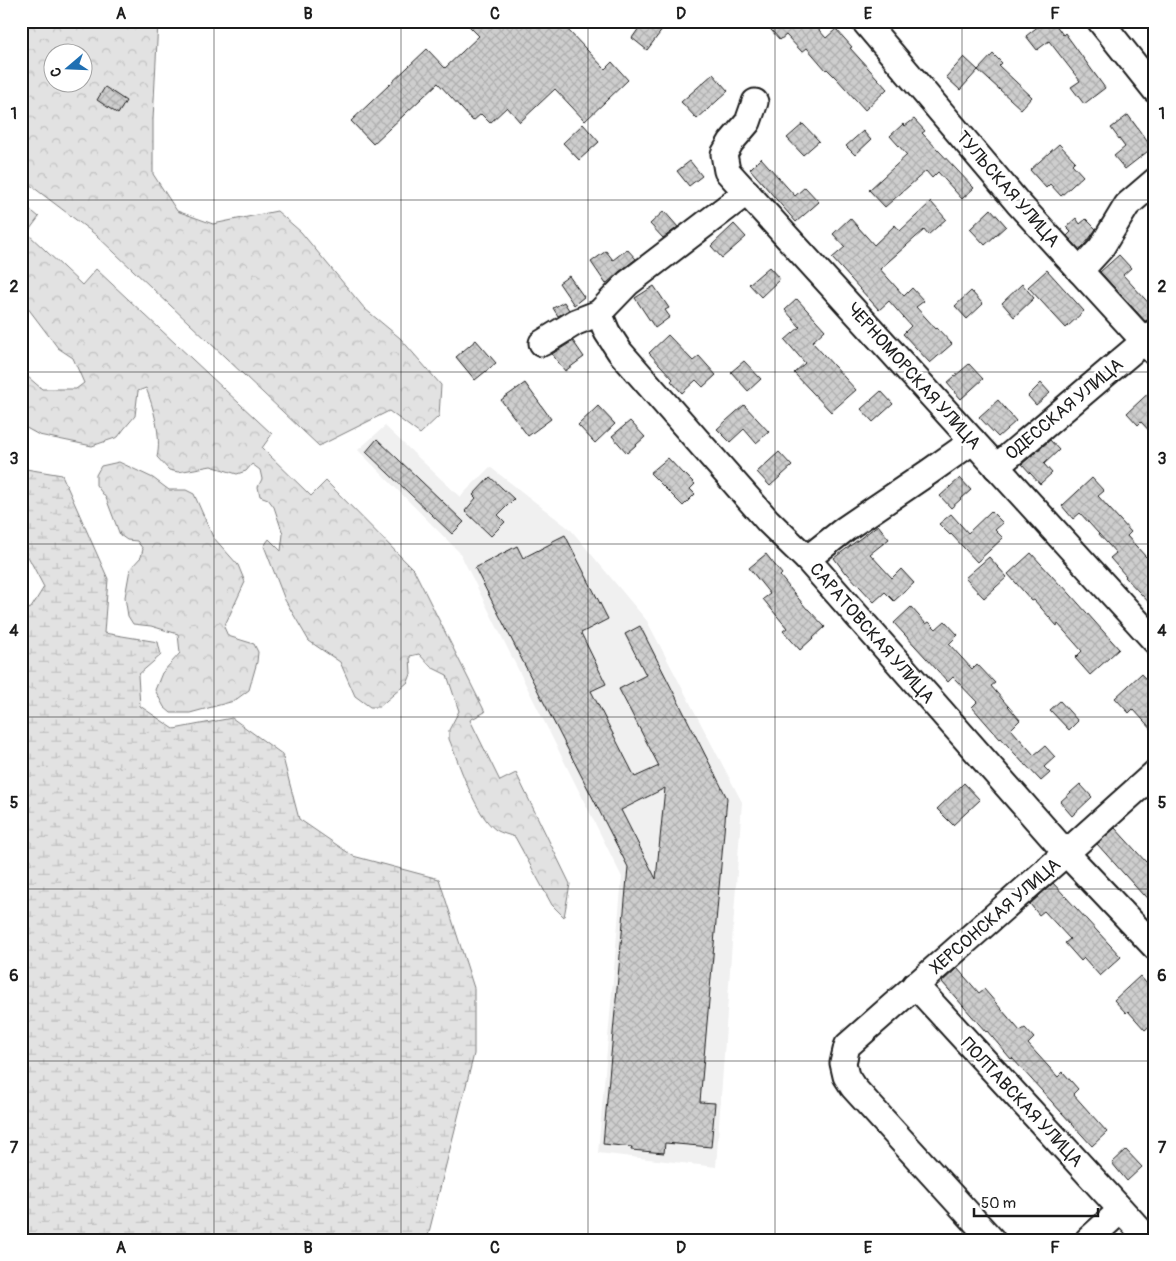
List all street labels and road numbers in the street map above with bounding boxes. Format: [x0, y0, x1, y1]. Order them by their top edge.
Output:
street label: ТУЛЬСКАЯ УЛИЦА [951, 126, 1065, 252]
street label: ЧЕРНОМОРСКАЯ УЛИЦА [842, 298, 986, 455]
street label: ОДЕССКАЯ УЛИЦА [1001, 353, 1128, 465]
street label: САРАТОВСКАЯ УЛИЦА [804, 558, 939, 709]
street label: ХЕРСОНСКАЯ УЛИЦА [925, 853, 1066, 980]
street label: ПОЛТАВСКАЯ УЛИЦА [956, 1033, 1088, 1172]

